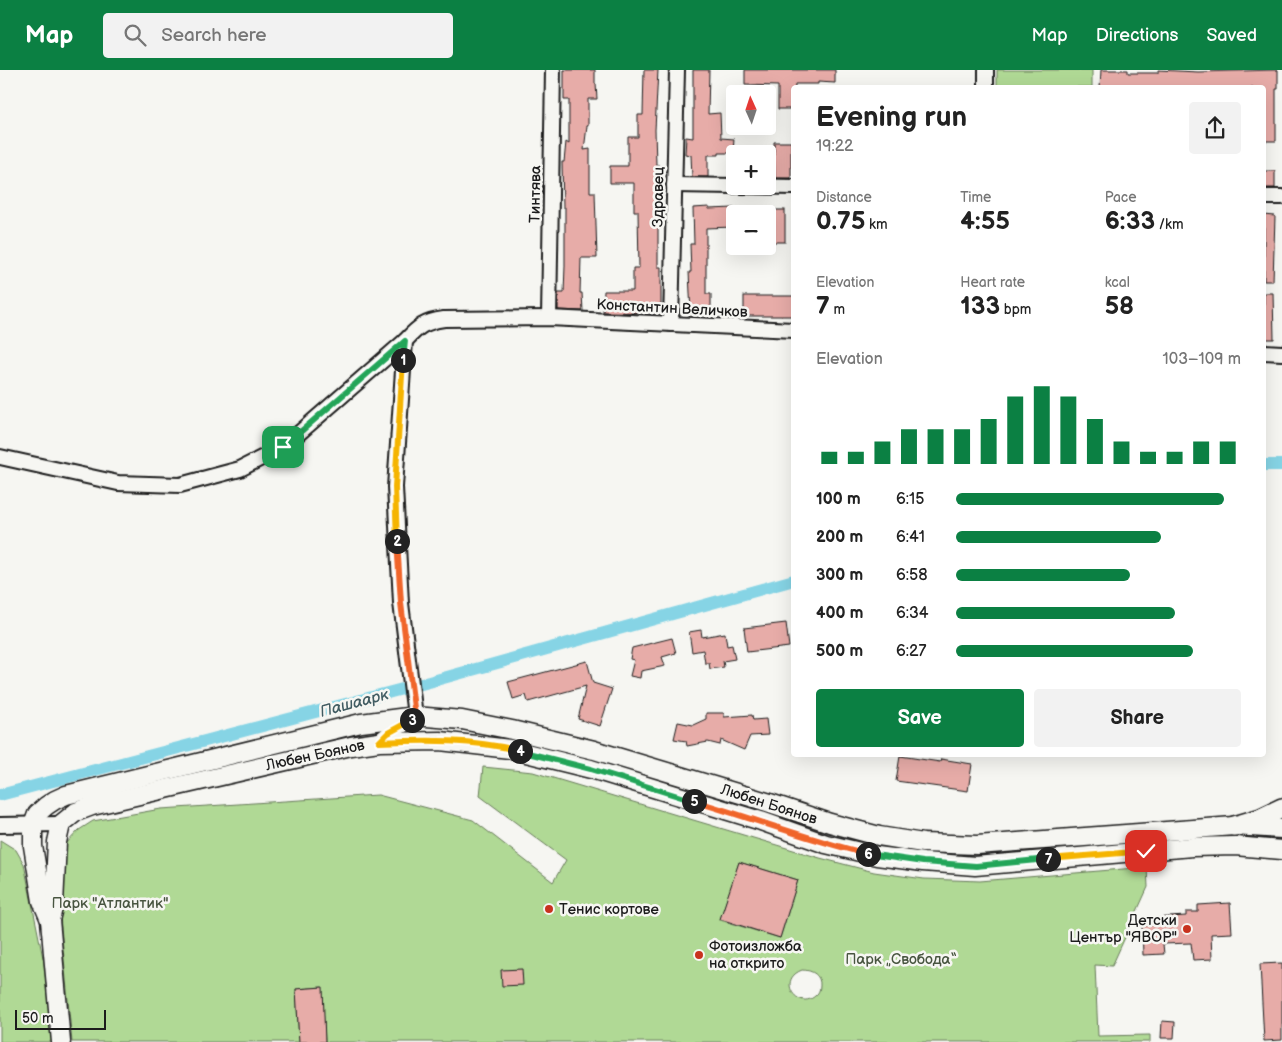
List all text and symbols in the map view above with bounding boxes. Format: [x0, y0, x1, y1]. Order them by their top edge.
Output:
search box [103, 13, 453, 58]
text: Map [25, 21, 73, 50]
icon: search [121, 21, 149, 49]
text: Search here [161, 24, 267, 47]
text: Map [1032, 25, 1068, 46]
text: Directions [1096, 25, 1178, 46]
text: Saved [1206, 25, 1257, 46]
north arrow [726, 85, 776, 135]
map controls [726, 85, 776, 255]
text: Evening run [816, 101, 967, 134]
button: share [1189, 102, 1241, 154]
text: 19:22 [816, 137, 854, 156]
button: + [726, 145, 776, 195]
street label: Тинтява [525, 165, 546, 223]
street label: Здравец [648, 167, 669, 227]
text: Distance [816, 189, 872, 206]
text: Time [960, 189, 991, 206]
text: Pace [1105, 189, 1137, 206]
button: − [726, 205, 776, 255]
text: 0.75 [816, 206, 865, 237]
text: 4:55 [960, 206, 1010, 237]
text: 6:33 [1105, 206, 1155, 237]
text: km [865, 216, 888, 233]
text: /km [1155, 216, 1184, 233]
text: Elevation [816, 274, 874, 291]
text: Heart rate [960, 274, 1025, 291]
text: kcal [1105, 274, 1130, 291]
text: 7 [816, 291, 830, 322]
text: 133 [960, 291, 1000, 322]
text: 58 [1105, 291, 1134, 322]
street label: Константин Величков [596, 295, 748, 322]
text: m [830, 301, 845, 318]
text: bpm [1000, 301, 1031, 318]
pin: 1 [390, 348, 416, 372]
text: Elevation [816, 350, 883, 369]
text: 103–109 m [1163, 350, 1241, 369]
text: 1 [401, 352, 406, 369]
pin [262, 426, 304, 468]
icon: arrive [269, 433, 297, 461]
text: 100 m [816, 490, 861, 509]
text: 6:15 [896, 490, 924, 509]
pin: 2 [384, 528, 410, 554]
text: 200 m [816, 528, 863, 547]
text: 6:41 [896, 528, 925, 547]
text: 2 [393, 533, 402, 550]
text: 300 m [816, 566, 863, 585]
text: 6:58 [896, 566, 928, 585]
text: 400 m [816, 604, 863, 623]
text: 6:34 [896, 604, 929, 623]
text: 500 m [816, 642, 863, 661]
text: 6:27 [896, 642, 926, 661]
water label: Пашаарк [318, 685, 391, 722]
button: Save [816, 689, 1024, 747]
button: Share [1034, 689, 1241, 747]
pin: 3 [400, 708, 424, 732]
text: 3 [408, 712, 417, 729]
street label: Любен Боянов [263, 736, 366, 775]
pin: 4 [508, 738, 532, 764]
text: 4 [516, 743, 525, 760]
street label: Любен Боянов [717, 780, 820, 829]
pin: 5 [682, 788, 706, 814]
text: 5 [690, 793, 699, 810]
pin [1125, 830, 1167, 872]
icon: check [1132, 837, 1160, 865]
pin: 6 [856, 842, 880, 866]
text: 6 [864, 846, 873, 863]
pin: 7 [1036, 846, 1060, 872]
text: 7 [1045, 851, 1052, 868]
park label: Парк "Атлантик" [51, 894, 169, 913]
place label: Тенис кортове [559, 900, 659, 919]
marker: Тенис кортове [543, 903, 555, 915]
place label: Детски Център "ЯВОР" [1069, 911, 1177, 947]
marker: Детски Център "ЯВОР" [1181, 923, 1193, 935]
place label: Фотоизложба на открито [709, 937, 802, 973]
marker: Фотоизложба на открито [693, 949, 705, 961]
park label: Парк „Свобода“ [845, 950, 957, 969]
scale bar [15, 1007, 106, 1030]
text: 50 m [22, 1010, 54, 1027]

